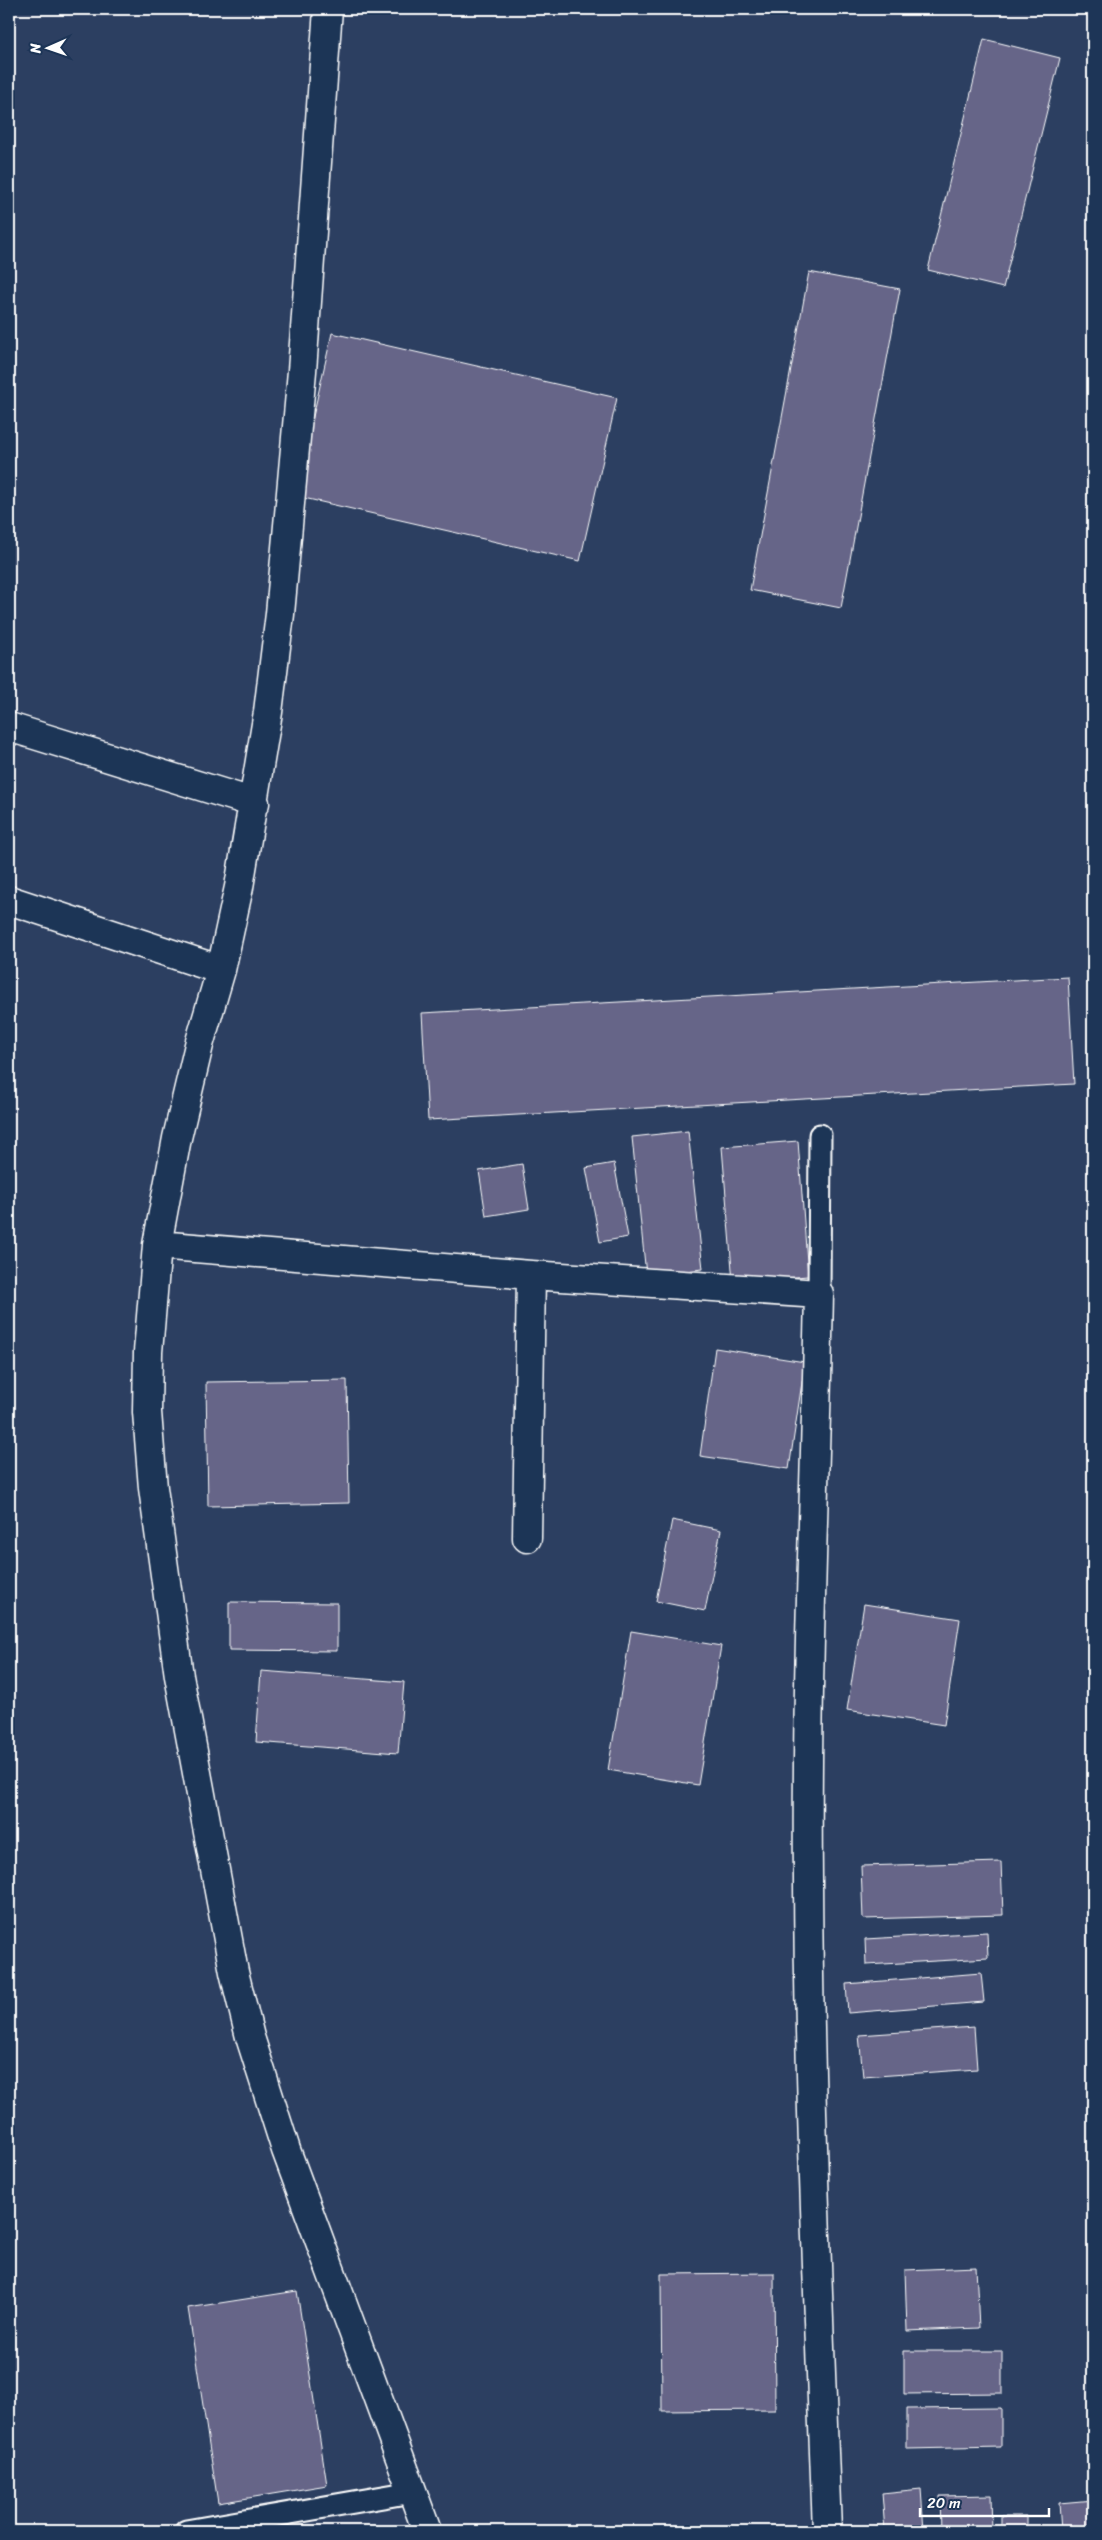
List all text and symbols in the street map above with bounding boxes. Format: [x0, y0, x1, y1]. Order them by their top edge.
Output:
north arrow [22, 22, 72, 72]
text: N [23, 43, 48, 55]
scale bar [920, 2485, 1048, 2517]
text: 20 m [927, 2490, 961, 2516]

